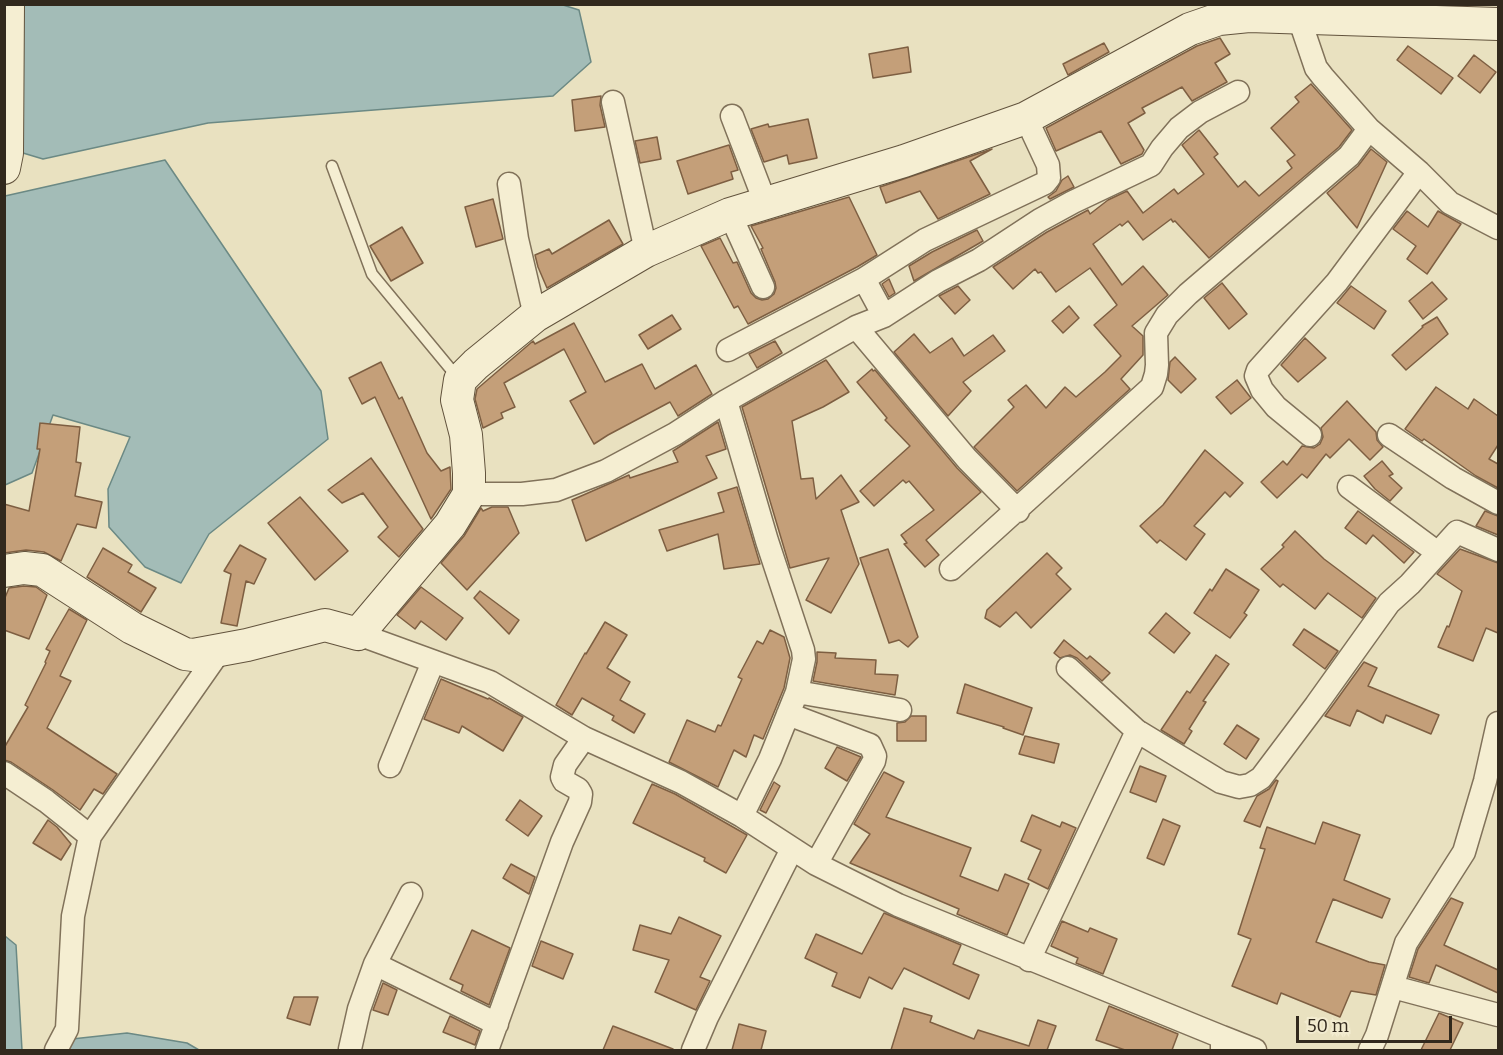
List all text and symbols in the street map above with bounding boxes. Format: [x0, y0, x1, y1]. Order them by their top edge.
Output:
scale bar [1299, 1004, 1455, 1042]
text: 50 m [1307, 1015, 1349, 1037]

